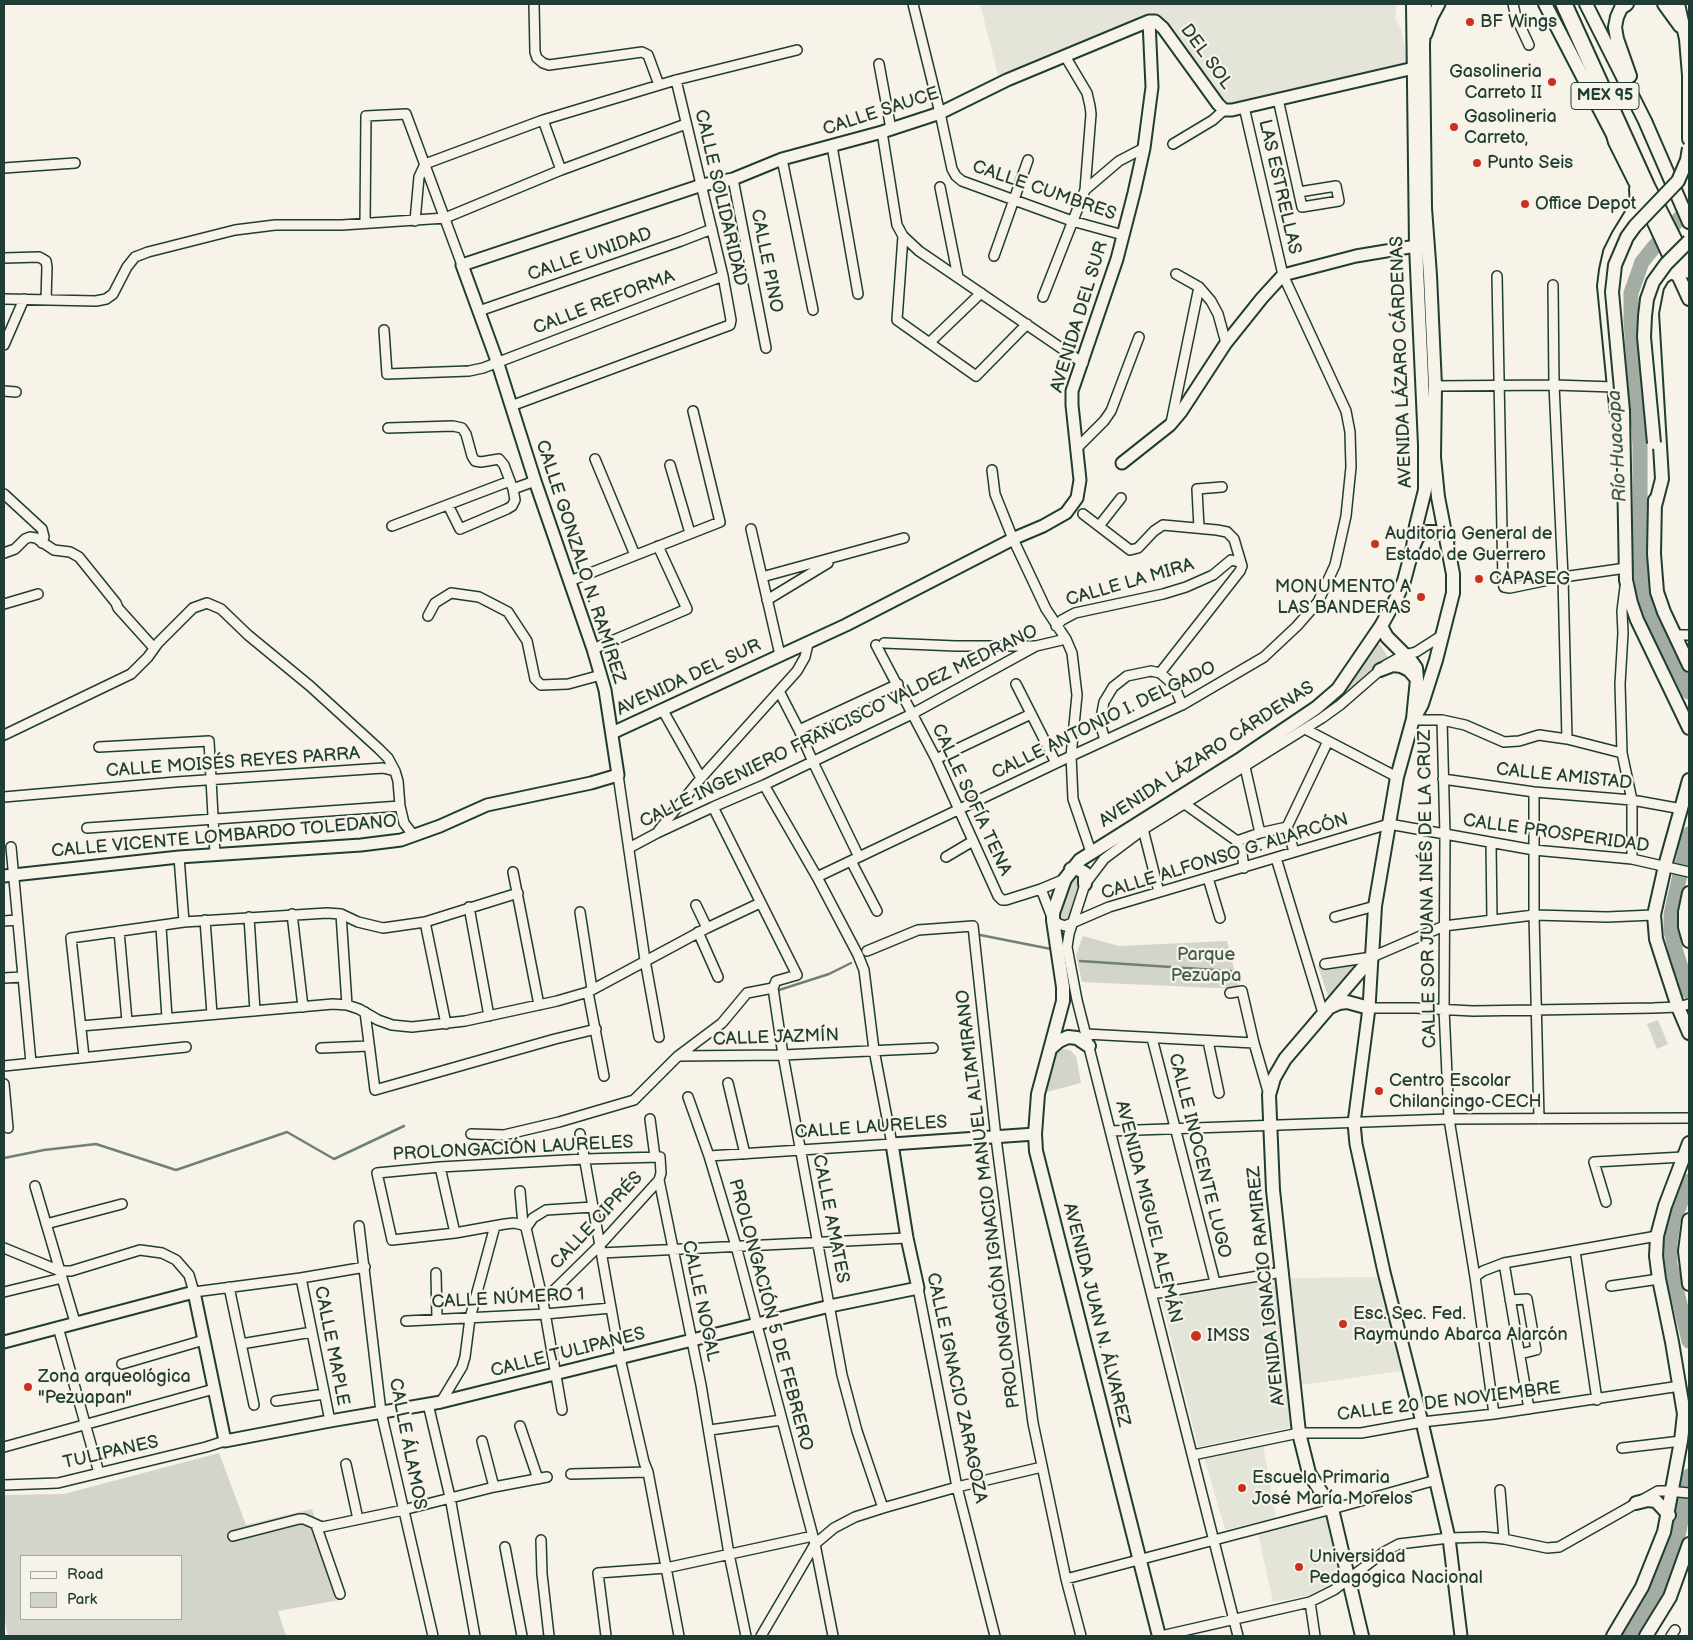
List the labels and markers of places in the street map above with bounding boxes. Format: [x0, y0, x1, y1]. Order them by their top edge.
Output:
place label: BF Wings [1480, 11, 1557, 33]
marker: BF Wings [1464, 16, 1476, 28]
place label: Gasolineria Carreto II [1449, 61, 1542, 104]
marker: Gasolineria Carreto II [1546, 76, 1558, 88]
place label: Gasolineria Carreto, [1464, 106, 1557, 148]
marker: Gasolineria Carreto, [1448, 121, 1460, 133]
place label: Punto Seis [1487, 152, 1573, 174]
marker: Punto Seis [1471, 157, 1483, 169]
place label: Office Depot [1535, 193, 1636, 215]
marker: Office Depot [1519, 198, 1531, 210]
place label: Auditoria General de Estado de Guerrero [1385, 523, 1553, 566]
marker: Auditoria General de Estado de Guerrero [1369, 538, 1381, 550]
place label: CAPASEG [1489, 568, 1570, 590]
marker: CAPASEG [1473, 573, 1485, 585]
place label: MONUMENTO A LAS BANDERAS [1275, 576, 1411, 618]
marker: MONUMENTO A LAS BANDERAS [1415, 591, 1427, 603]
place label: Centro Escolar Chilancingo-CECH [1389, 1070, 1542, 1112]
marker: Centro Escolar Chilancingo-CECH [1373, 1085, 1385, 1097]
place label: Esc. Sec. Fed. Raymundo Abarca Alarcón [1353, 1303, 1568, 1346]
marker: Esc. Sec. Fed. Raymundo Abarca Alarcón [1337, 1318, 1349, 1330]
place label: IMSS [1207, 1325, 1250, 1347]
marker: IMSS [1189, 1329, 1203, 1343]
place label: Zona arqueológica "Pezuapan" [38, 1366, 191, 1408]
marker: Zona arqueológica "Pezuapan" [22, 1381, 34, 1393]
place label: Escuela Primaria José María Morelos [1252, 1467, 1413, 1510]
marker: Escuela Primaria José María Morelos [1236, 1482, 1248, 1494]
place label: Universidad Pedagogica Nacional [1309, 1546, 1483, 1588]
marker: Universidad Pedagogica Nacional [1293, 1561, 1305, 1573]

